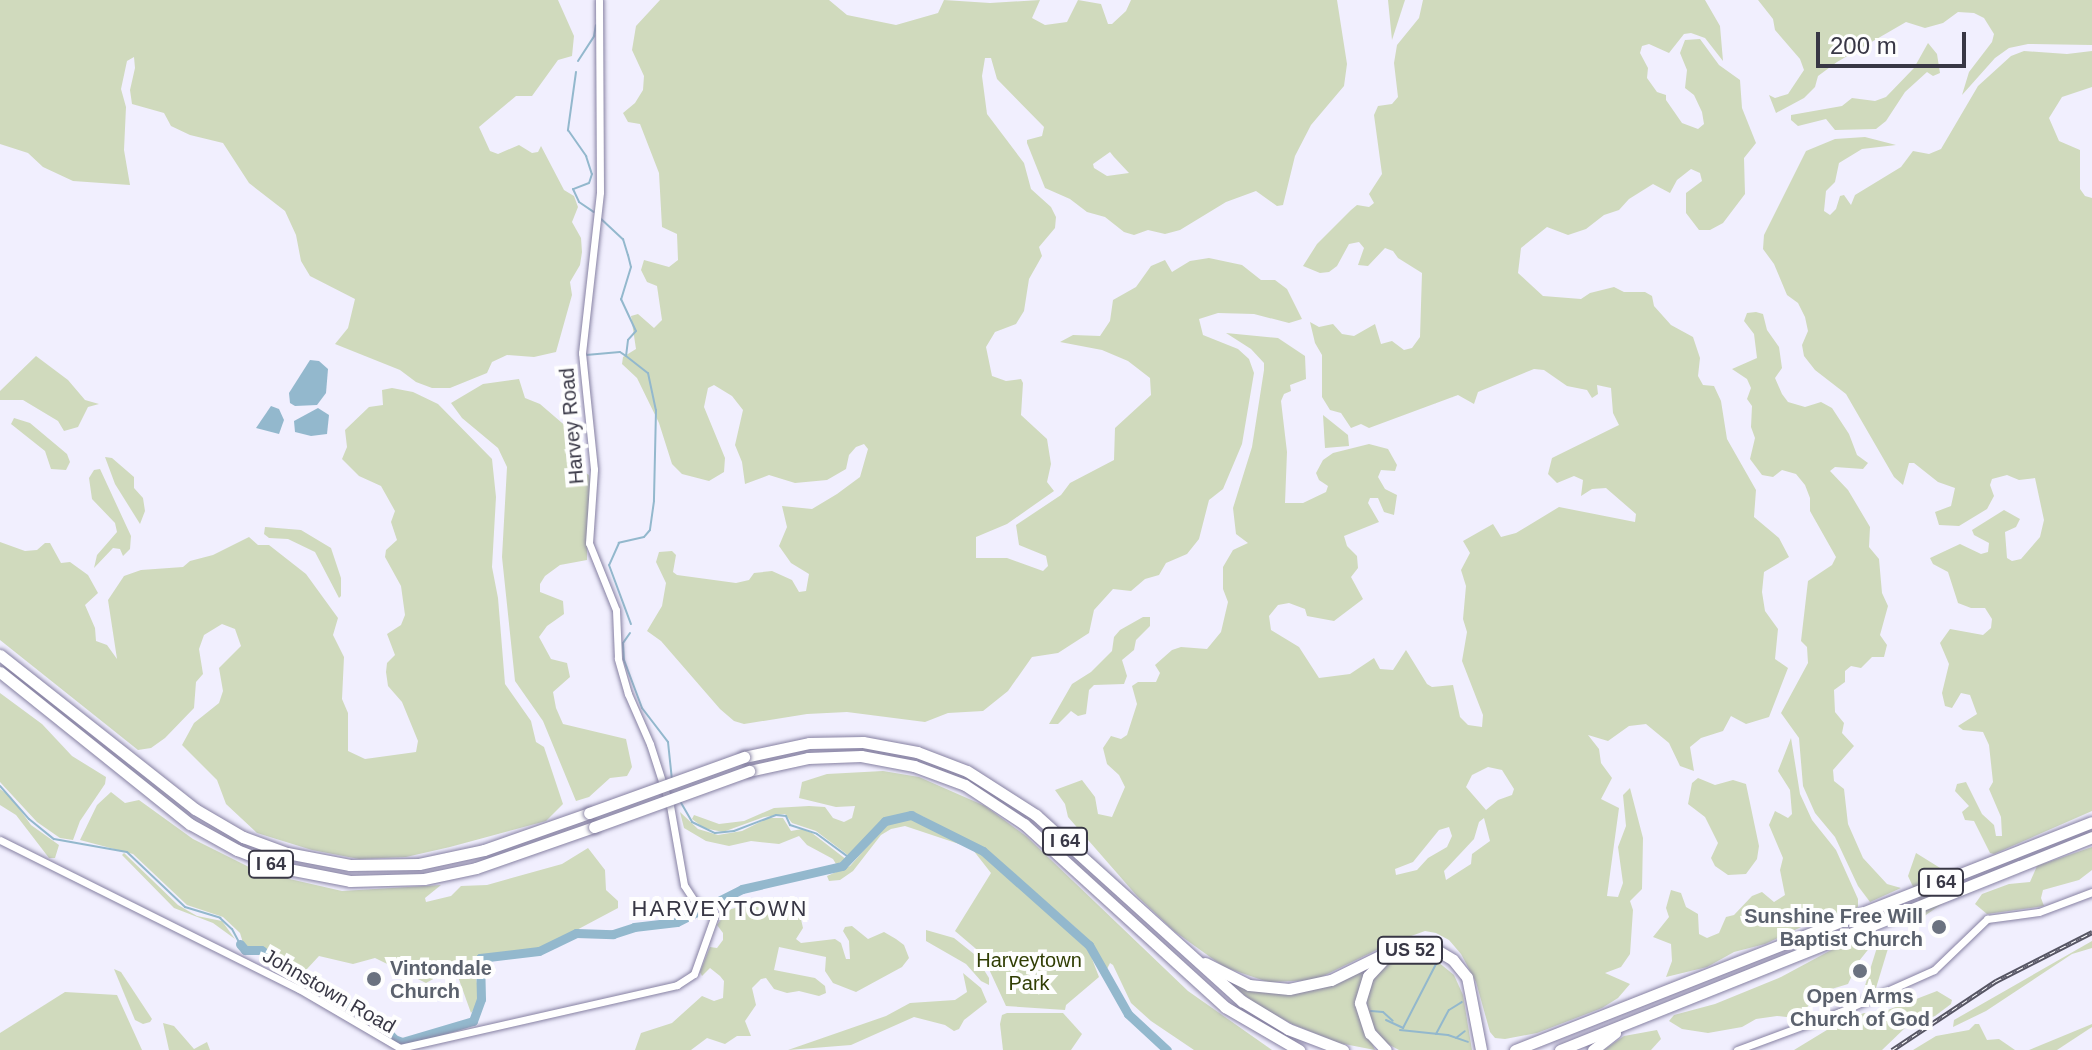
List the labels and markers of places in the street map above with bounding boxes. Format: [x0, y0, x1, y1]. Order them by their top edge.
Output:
place label: Sunshine Free Will Baptist Church [1744, 904, 1923, 951]
marker: Sunshine Free Will Baptist Church [1930, 918, 1948, 936]
place label: Vintondale Church [390, 956, 492, 1003]
marker: Open Arms Church of God [1851, 962, 1869, 980]
marker: Vintondale Church [365, 970, 383, 988]
place label: Open Arms Church of God [1790, 984, 1930, 1031]

